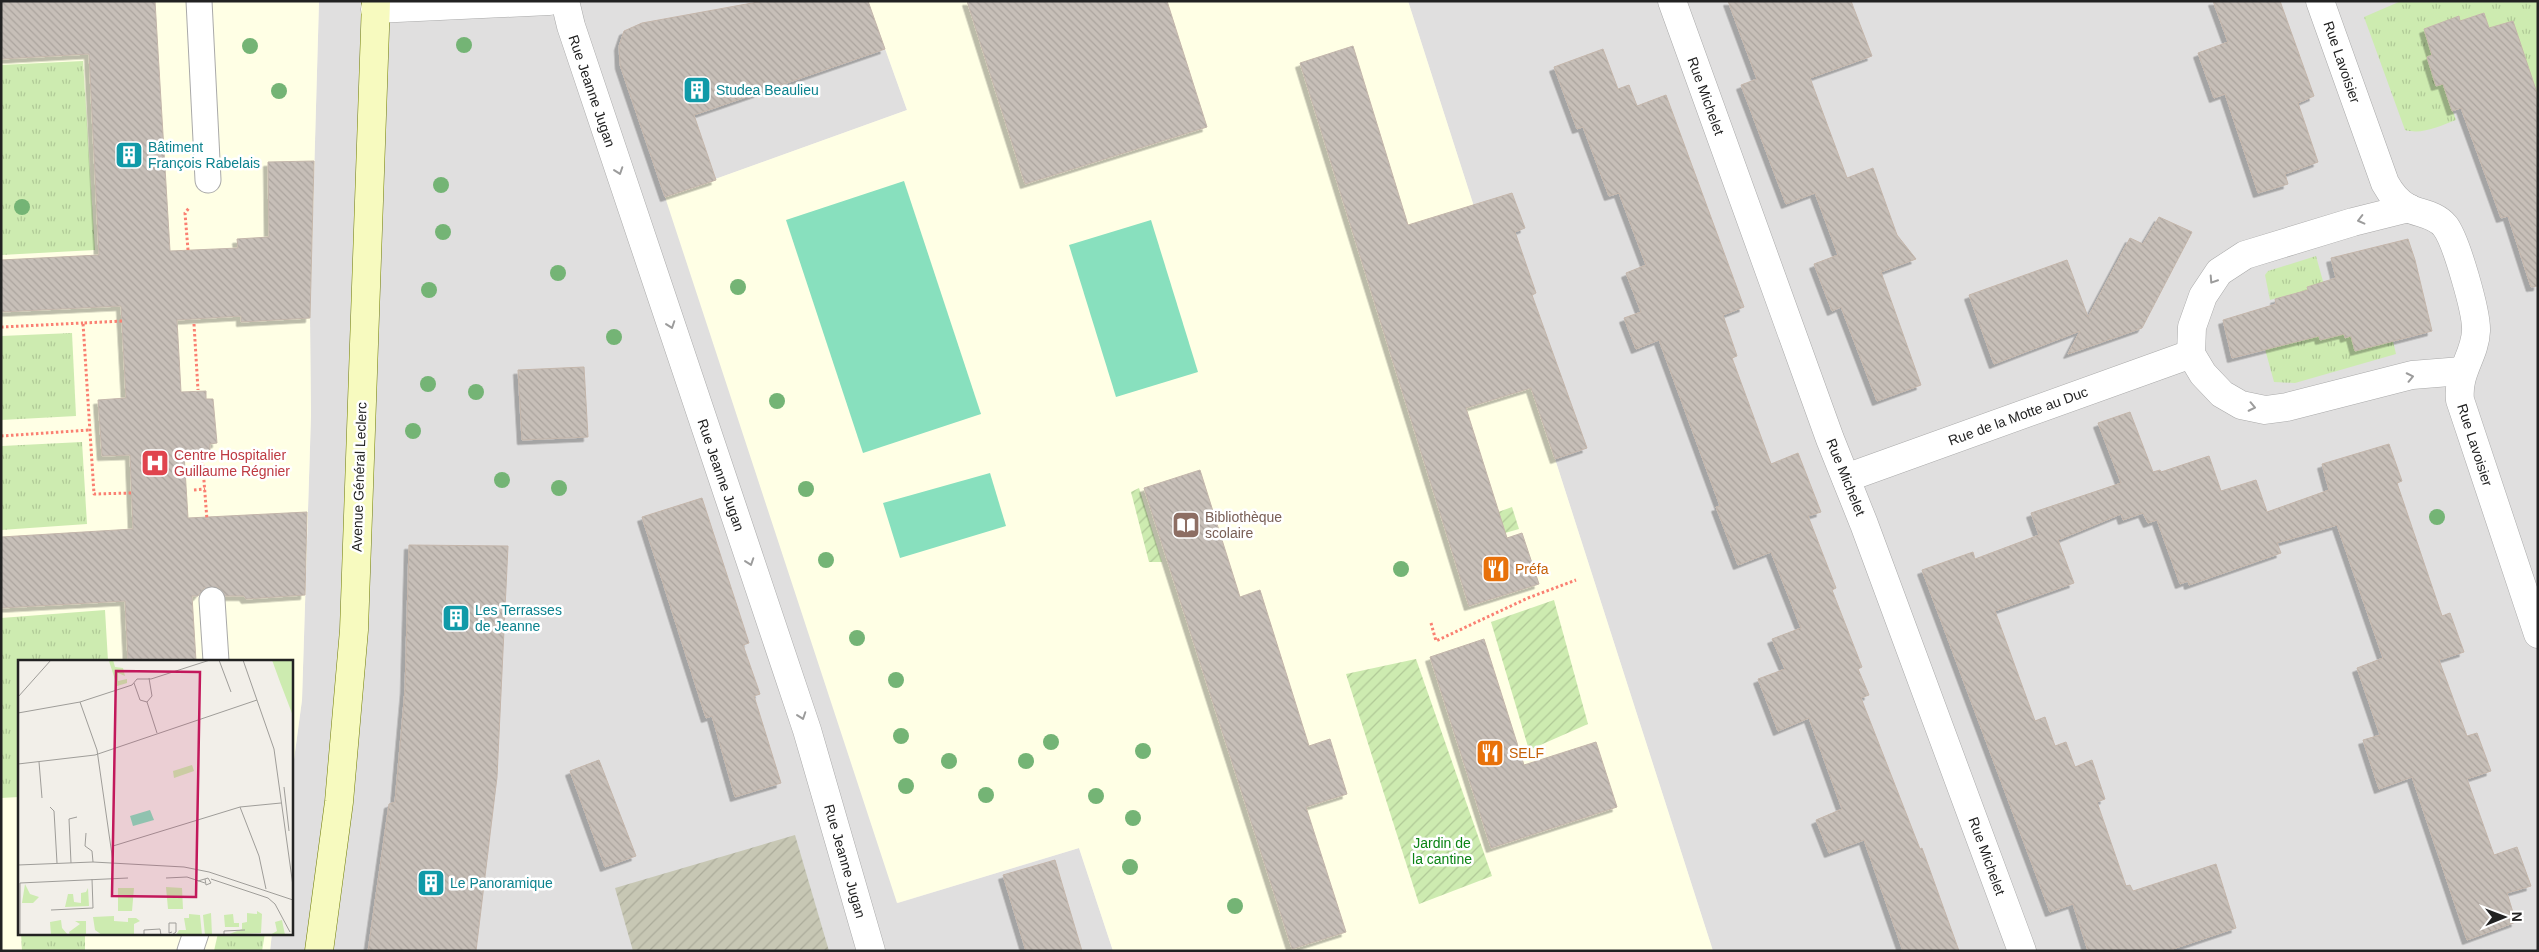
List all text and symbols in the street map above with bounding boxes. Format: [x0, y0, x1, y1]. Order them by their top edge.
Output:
street label: Rue Lavoisier [2321, 19, 2364, 105]
street label: Rue Jeanne Jugan [565, 33, 619, 149]
street label: Rue Michelet [1685, 55, 1728, 137]
building icon: Studea Beaulieu [682, 75, 712, 105]
place label: Studea Beaulieu [716, 82, 819, 98]
place label: Bâtiment François Rabelais [148, 139, 260, 171]
building icon: Bâtiment François Rabelais [114, 140, 144, 170]
one-way arrow [613, 166, 623, 174]
one-way arrow [2357, 214, 2366, 225]
one-way arrow [2210, 275, 2220, 284]
one-way arrow [665, 320, 675, 328]
one-way arrow [2405, 372, 2414, 382]
street label: Rue de la Motte au Duc [1946, 383, 2090, 449]
one-way arrow [2247, 401, 2256, 412]
street label: Avenue Général Leclerc [348, 402, 370, 552]
street label: Rue Lavoisier [2454, 402, 2496, 488]
street label: Rue Jeanne Jugan [694, 417, 748, 533]
street label: Rue Michelet [1823, 436, 1869, 518]
place label: Centre Hospitalier Guillaume Régnier [174, 447, 290, 479]
hospital icon: Centre Hospitalier Guillaume Régnier [140, 448, 170, 478]
place label: Bibliothèque scolaire [1205, 509, 1282, 541]
library icon: Bibliothèque scolaire [1171, 510, 1201, 540]
restaurant icon: Préfa [1481, 554, 1511, 584]
one-way arrow [745, 557, 755, 565]
place label: Préfa [1515, 561, 1549, 577]
place label: Les Terrasses de Jeanne [475, 602, 562, 634]
building icon: Les Terrasses de Jeanne [441, 603, 471, 633]
inset map [18, 660, 292, 934]
one-way arrow [796, 711, 806, 719]
restaurant icon: SELF [1475, 738, 1505, 768]
place label: SELF [1509, 745, 1544, 761]
street label: Rue Jeanne Jugan [821, 802, 869, 920]
street label: Rue Michelet [1966, 815, 2009, 897]
park label: Jardin de la cantine [1412, 835, 1472, 867]
building icon: Le Panoramique [416, 868, 446, 898]
place label: Le Panoramique [450, 875, 553, 891]
north arrow [2479, 892, 2529, 942]
text: N [2509, 912, 2525, 922]

